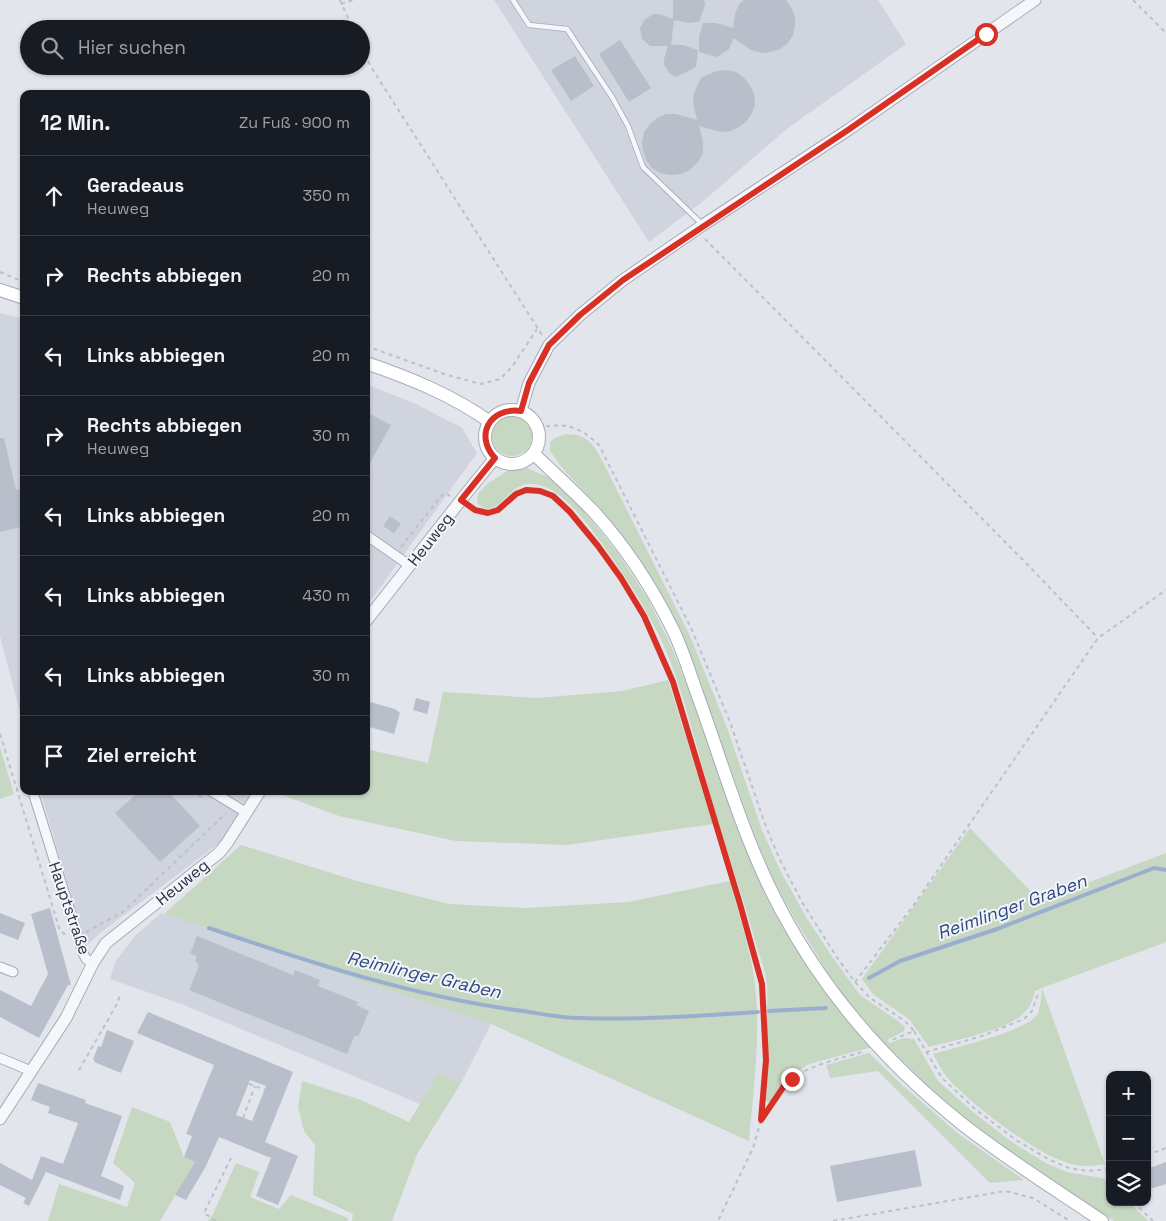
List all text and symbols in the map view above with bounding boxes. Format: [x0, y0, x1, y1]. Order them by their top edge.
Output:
search box [20, 20, 370, 75]
route start [975, 23, 998, 46]
icon: search [38, 34, 66, 62]
text: Hier suchen [78, 35, 186, 60]
text: 12 Min. [40, 109, 111, 136]
text: Zu Fuß · 900 m [239, 112, 350, 133]
text: Geradeaus [87, 173, 184, 198]
icon: ahead [40, 182, 68, 210]
text: 350 m [303, 185, 350, 206]
text: Heuweg [87, 198, 149, 219]
icon: right [40, 262, 68, 290]
text: Rechts abbiegen [87, 263, 242, 288]
text: 20 m [312, 265, 350, 286]
icon: left [40, 342, 68, 370]
text: Links abbiegen [87, 343, 225, 368]
text: 20 m [312, 345, 350, 366]
text: Rechts abbiegen [87, 413, 242, 438]
icon: right [40, 422, 68, 450]
text: 30 m [312, 425, 350, 446]
text: Heuweg [87, 438, 149, 459]
icon: left [40, 502, 68, 530]
text: Links abbiegen [87, 503, 225, 528]
text: 20 m [312, 505, 350, 526]
street label: Heuweg [403, 508, 458, 570]
icon: left [40, 582, 68, 610]
text: Links abbiegen [87, 583, 225, 608]
text: 430 m [302, 585, 350, 606]
icon: left [40, 662, 68, 690]
text: Links abbiegen [87, 663, 225, 688]
text: 30 m [312, 665, 350, 686]
icon: arrive [40, 742, 68, 770]
text: Ziel erreicht [87, 743, 197, 768]
street label: Heuweg [152, 855, 213, 910]
street label: Hauptstraße [44, 859, 95, 957]
water label: Reimlinger Graben [934, 868, 1091, 944]
water label: Reimlinger Graben [345, 946, 504, 1004]
route end [781, 1068, 804, 1091]
map controls [1106, 1071, 1151, 1206]
button: + [1106, 1071, 1151, 1116]
button: − [1106, 1116, 1151, 1161]
button: layers [1106, 1161, 1151, 1206]

